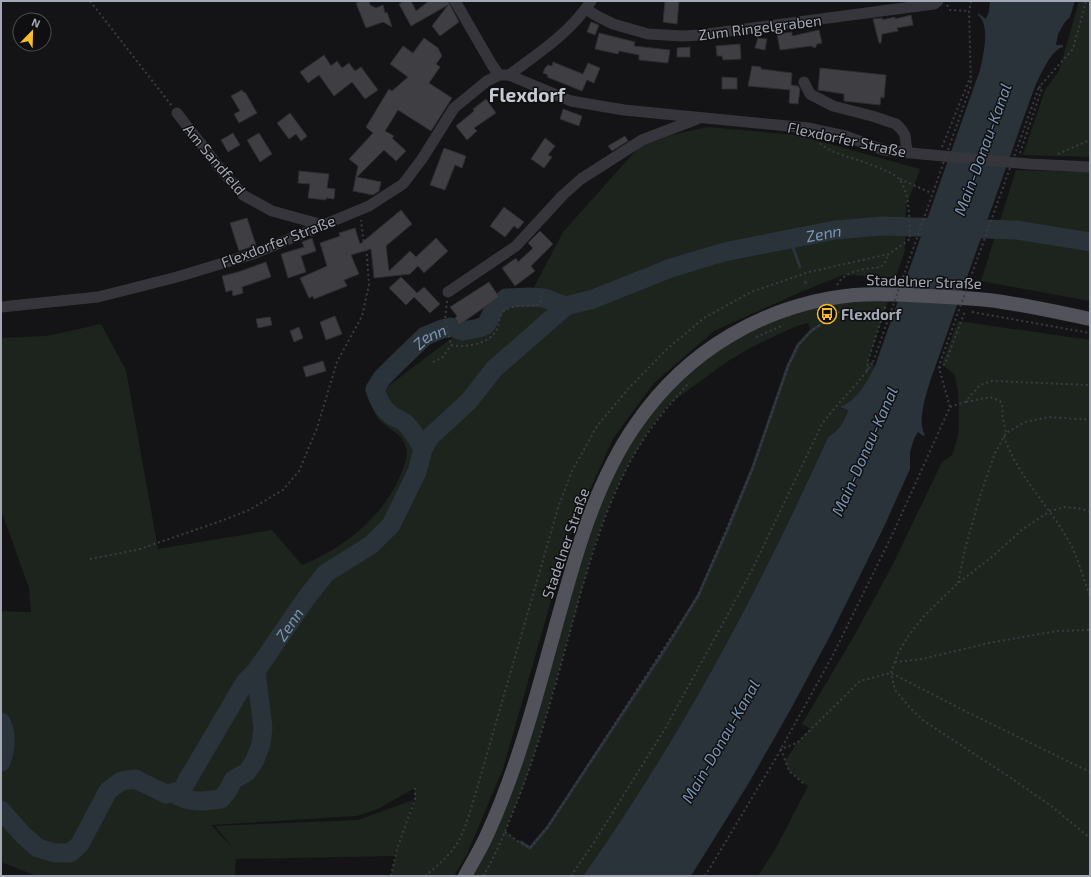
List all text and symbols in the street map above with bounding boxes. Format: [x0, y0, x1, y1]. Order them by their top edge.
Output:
street label: Zum Ringelgraben [697, 11, 823, 43]
north arrow [12, 12, 52, 52]
text: N [30, 15, 42, 30]
water label: Main-Donau-Kanal [949, 80, 1015, 218]
district label: Flexdorf [489, 83, 567, 106]
street label: Flexdorfer Straße [786, 118, 908, 160]
street label: Am Sandfeld [180, 120, 250, 198]
street label: Flexdorfer Straße [218, 211, 338, 271]
water label: Zenn [804, 220, 842, 245]
street label: Stadelner Straße [866, 270, 982, 292]
bus stop icon: Flexdorf [816, 303, 838, 325]
place label: Flexdorf [841, 305, 902, 323]
water label: Zenn [408, 319, 449, 353]
water label: Main-Donau-Kanal [827, 384, 901, 518]
street label: Stadelner Straße [538, 485, 592, 601]
water label: Zenn [271, 603, 307, 644]
water label: Main-Donau-Kanal [677, 676, 763, 806]

